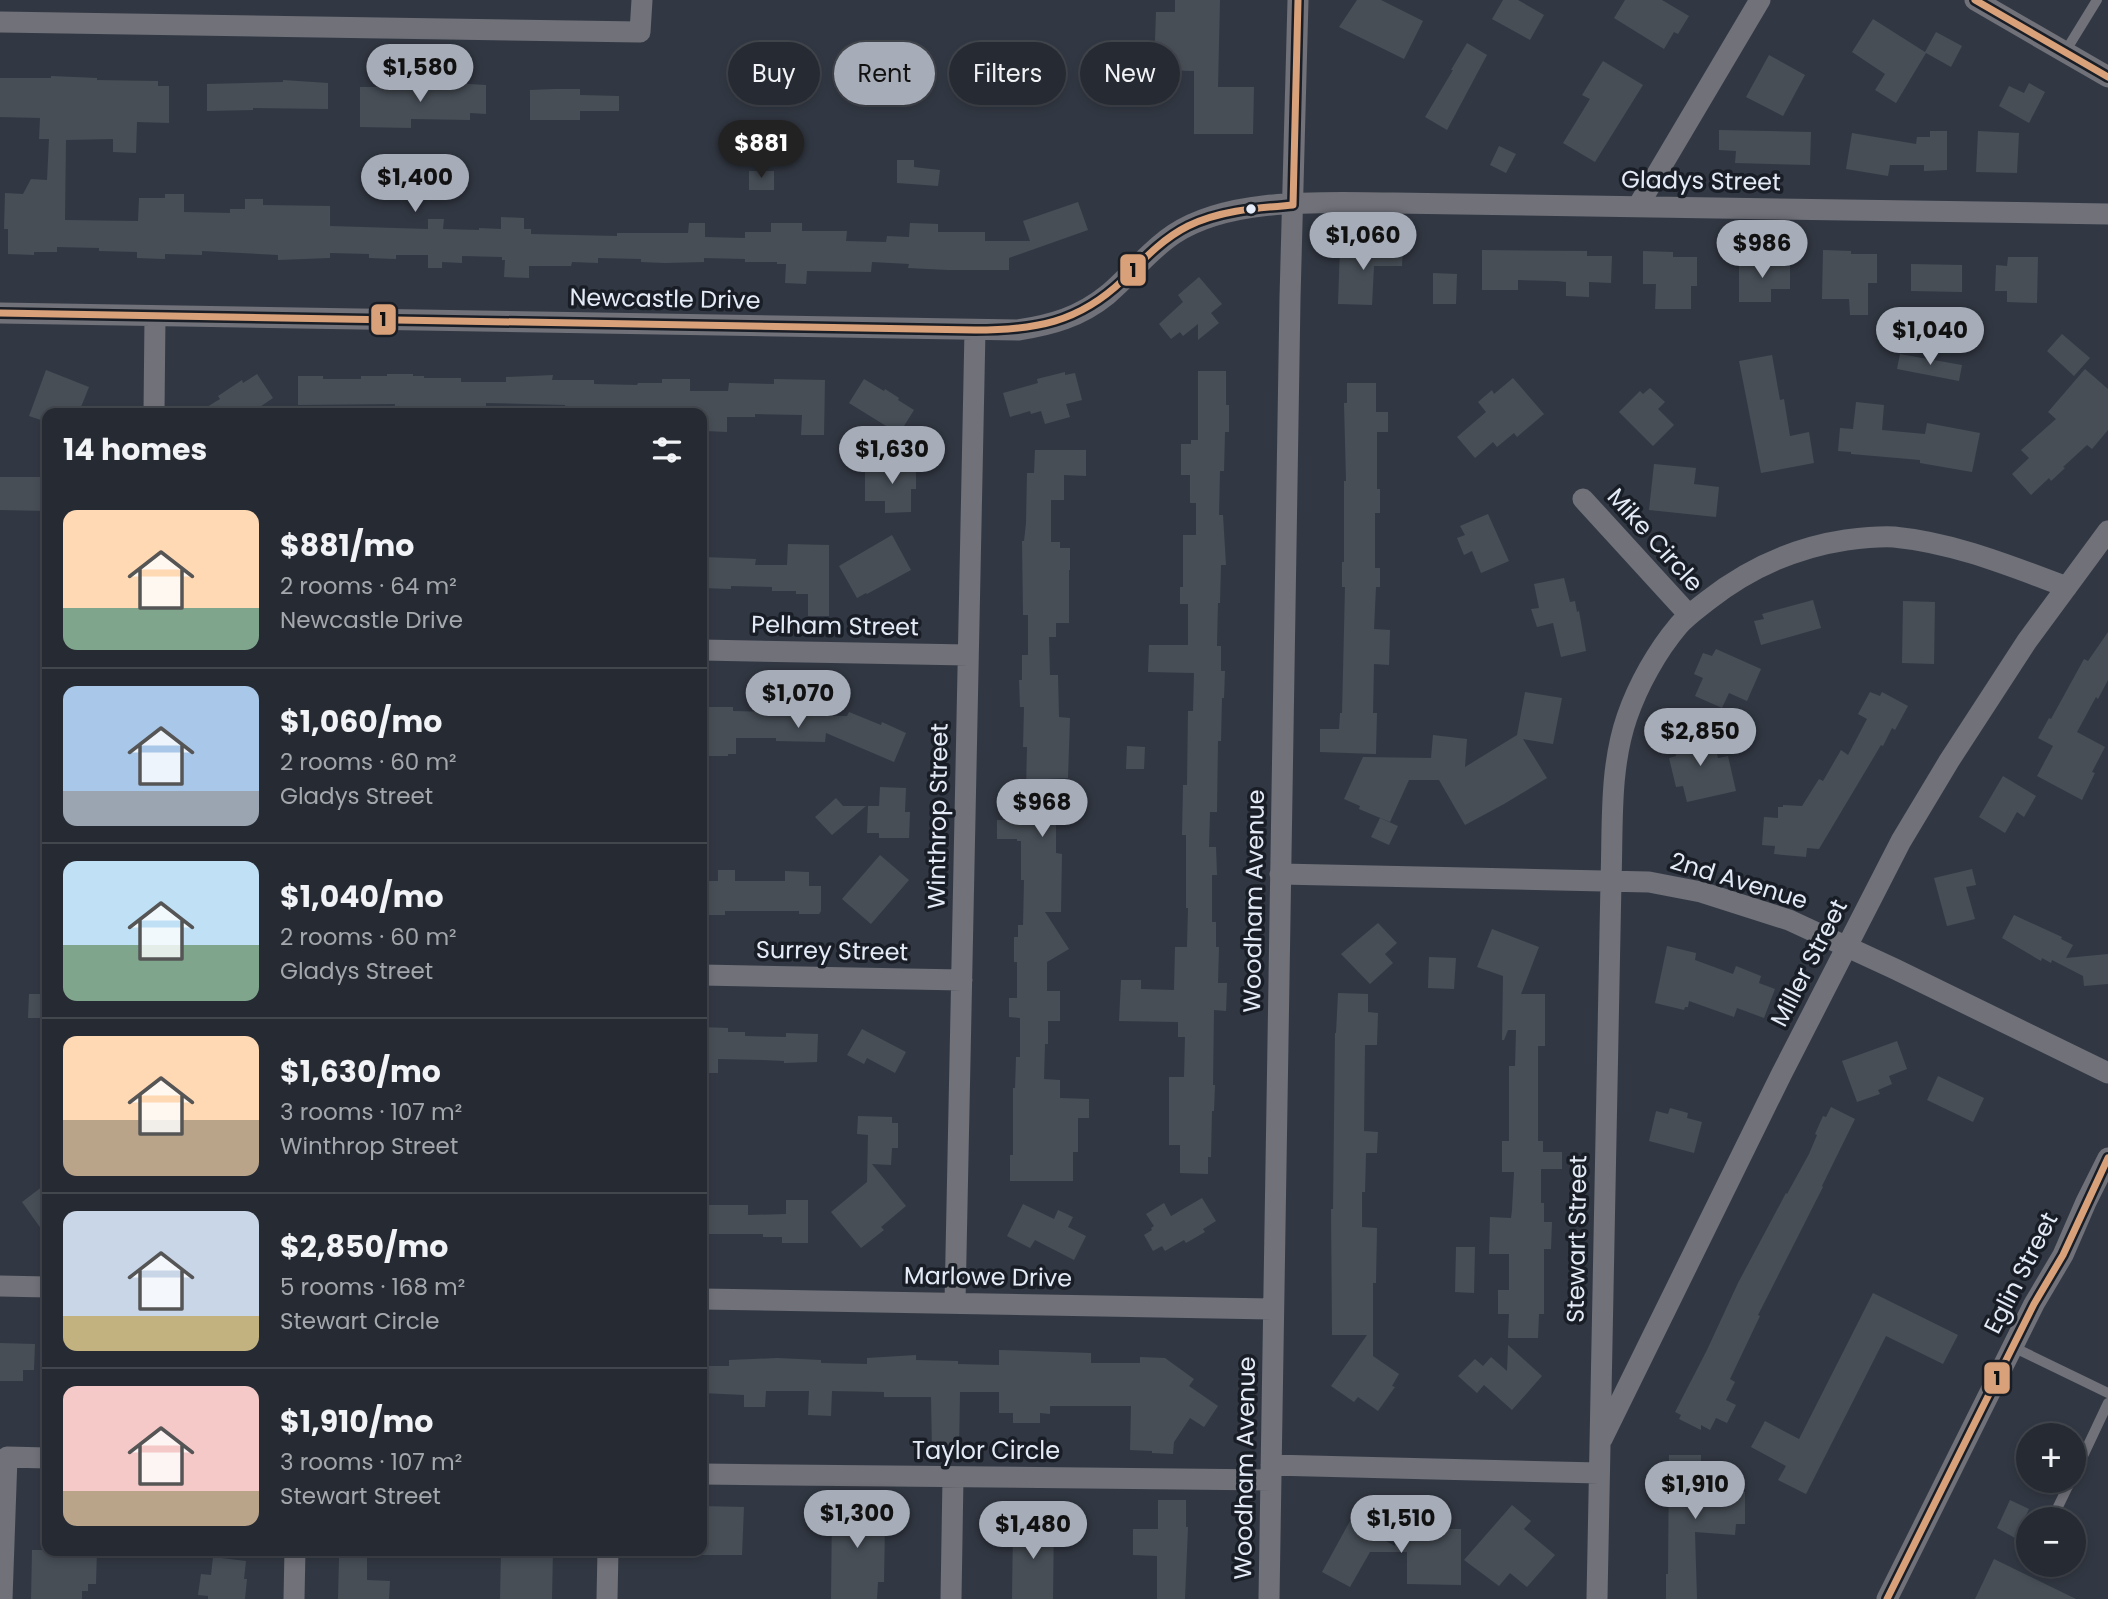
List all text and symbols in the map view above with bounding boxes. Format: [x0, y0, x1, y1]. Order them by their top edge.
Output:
chip: Buy [728, 42, 820, 105]
chip: Rent [834, 42, 935, 105]
chip: Filters [949, 42, 1066, 105]
chip: New [1080, 42, 1180, 105]
pin: $1,580 [363, 44, 477, 104]
text: $1,580 [382, 51, 458, 83]
pin: $881 [720, 120, 802, 180]
text: $881 [734, 127, 788, 159]
pin: $1,400 [358, 154, 472, 214]
text: $1,400 [377, 161, 453, 193]
street label: Gladys Street [1621, 163, 1781, 198]
unlabelled marker [1244, 202, 1258, 216]
pin: $1,060 [1306, 212, 1420, 272]
text: $1,060 [1325, 219, 1401, 251]
pin: $986 [1721, 220, 1803, 280]
text: $986 [1733, 227, 1791, 259]
line badge: 1 [1119, 253, 1147, 287]
text: 1 [1129, 257, 1137, 284]
street label: Newcastle Drive [569, 280, 761, 317]
line badge: 1 [370, 303, 397, 336]
text: 1 [379, 306, 387, 333]
pin: $1,040 [1873, 308, 1987, 367]
text: $1,040 [1892, 314, 1968, 346]
pin: $1,630 [835, 426, 949, 486]
text: 14 homes [63, 428, 207, 471]
icon: filters [648, 431, 686, 469]
text: $1,630 [855, 433, 929, 465]
street label: Mike Circle [1600, 481, 1711, 599]
text: $881/mo [280, 524, 414, 567]
icon: home [119, 538, 203, 622]
text: 2 rooms · 64 m² [280, 570, 457, 602]
text: Newcastle Drive [280, 604, 463, 636]
street label: Pelham Street [751, 608, 919, 643]
pin: $1,070 [741, 670, 855, 730]
text: $1,070 [762, 677, 834, 709]
text: $1,060/mo [280, 700, 442, 743]
pin: $2,850 [1643, 708, 1757, 768]
icon: home [119, 714, 203, 798]
text: $2,850 [1660, 715, 1740, 747]
street label: Winthrop Street [919, 723, 956, 909]
text: 2 rooms · 60 m² [280, 746, 457, 778]
text: Gladys Street [280, 780, 433, 812]
pin: $968 [1001, 780, 1083, 839]
text: $968 [1013, 786, 1071, 818]
street label: Woodham Avenue [1235, 789, 1272, 1013]
street label: 2nd Avenue [1666, 844, 1812, 917]
text: $1,040/mo [280, 875, 444, 918]
icon: home [119, 889, 203, 973]
street label: Miller Street [1762, 893, 1855, 1032]
text: 2 rooms · 60 m² [280, 921, 457, 953]
street label: Surrey Street [756, 933, 909, 968]
text: Gladys Street [280, 955, 433, 987]
text: $1,630/mo [280, 1050, 441, 1093]
icon: home [119, 1064, 203, 1148]
text: 3 rooms · 107 m² [280, 1096, 462, 1128]
text: Winthrop Street [280, 1130, 458, 1162]
street label: Stewart Street [1559, 1155, 1594, 1323]
street label: Eglin Street [1976, 1206, 2065, 1339]
text: $2,850/mo [280, 1225, 448, 1268]
icon: home [119, 1239, 203, 1323]
street label: Marlowe Drive [904, 1259, 1072, 1294]
text: 5 rooms · 168 m² [280, 1271, 465, 1303]
text: Stewart Circle [280, 1305, 440, 1337]
street label: Woodham Avenue [1226, 1356, 1263, 1580]
line badge: 1 [1983, 1361, 2011, 1395]
text: 1 [1993, 1365, 2001, 1392]
text: $1,910/mo [280, 1400, 433, 1443]
icon: home [119, 1414, 203, 1498]
map controls [2016, 1423, 2086, 1577]
button: + [2016, 1423, 2086, 1493]
street label: Taylor Circle [912, 1434, 1060, 1467]
text: 3 rooms · 107 m² [280, 1446, 462, 1478]
pin: $1,910 [1638, 1462, 1752, 1521]
text: $1,910 [1661, 1468, 1729, 1500]
text: Stewart Street [280, 1480, 441, 1512]
pin: $1,300 [800, 1490, 914, 1550]
pin: $1,510 [1344, 1496, 1458, 1555]
text: $1,300 [820, 1497, 894, 1529]
pin: $1,480 [976, 1502, 1090, 1561]
text: $1,510 [1367, 1502, 1435, 1534]
button: − [2016, 1507, 2086, 1577]
text: $1,480 [995, 1508, 1071, 1540]

